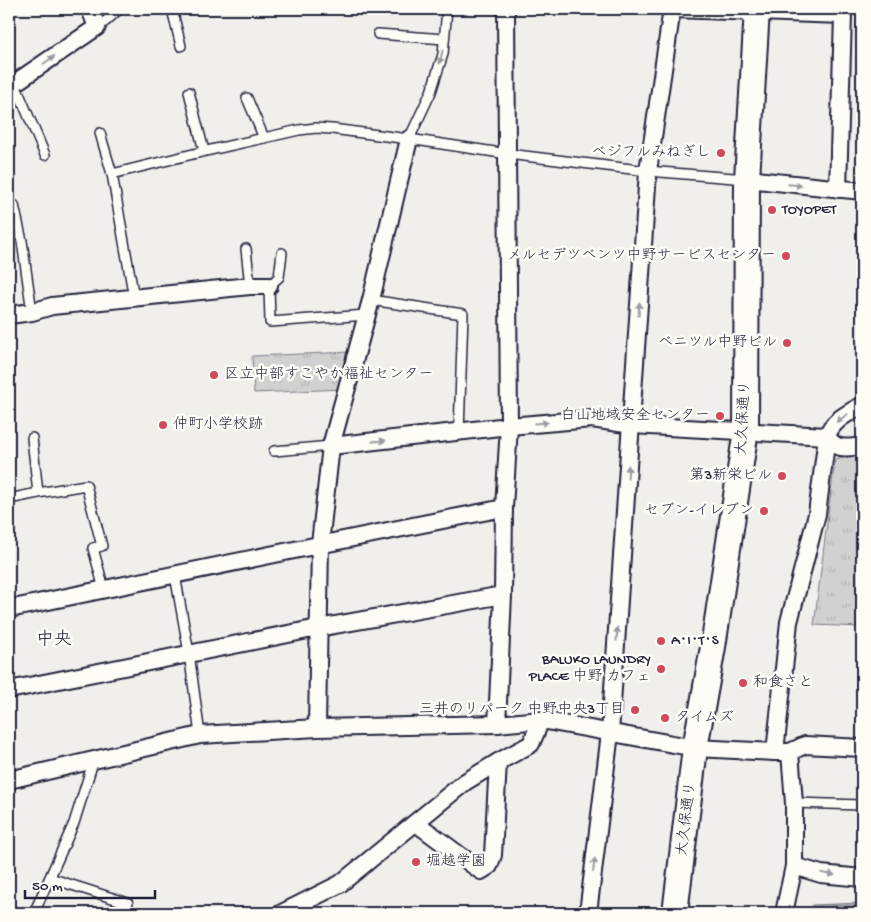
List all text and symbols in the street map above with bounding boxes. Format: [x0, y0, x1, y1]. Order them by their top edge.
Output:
one-way arrow [437, 50, 445, 65]
one-way arrow [42, 55, 56, 65]
place label: ベジフルみねぎし [592, 144, 711, 162]
marker: ベジフルみねぎし [715, 147, 727, 159]
one-way arrow [787, 181, 803, 189]
place label: TOYOPET [781, 201, 837, 219]
marker: TOYOPET [766, 204, 778, 216]
place label: メルセデツベンツ中野サービスセンター [507, 246, 776, 265]
marker: メルセデツベンツ中野サービスセンター [780, 250, 792, 262]
one-way arrow [636, 301, 644, 317]
place label: ベニツル中野ビル [658, 333, 777, 352]
marker: ベニツル中野ビル [781, 337, 793, 349]
place label: 区立中部すこやか福祉センター [224, 365, 433, 384]
marker: 区立中部すこやか福祉センター [208, 369, 220, 381]
street label: 大久保通り [732, 380, 755, 456]
place label: 白山地域安全センター [561, 406, 710, 425]
marker: 白山地域安全センター [714, 410, 726, 422]
one-way arrow [835, 413, 849, 423]
place label: 仲町小学校跡 [173, 415, 263, 434]
marker: 仲町小学校跡 [157, 419, 169, 431]
one-way arrow [533, 419, 549, 427]
one-way arrow [372, 436, 388, 444]
one-way arrow [625, 463, 633, 479]
place label: 第3新栄ビル [690, 466, 772, 485]
marker: 第3新栄ビル [776, 470, 788, 482]
place label: セブン-イレブン [644, 502, 754, 520]
marker: セブン-イレブン [758, 505, 770, 517]
one-way arrow [613, 625, 621, 641]
district label: 中央 [36, 629, 72, 651]
place label: A･I･T･S [671, 632, 719, 650]
marker: A･I･T･S [655, 635, 667, 647]
place label: BALUKO LAUNDRY PLACE 中野 カフェ [528, 651, 651, 686]
marker: BALUKO LAUNDRY PLACE 中野 カフェ [655, 663, 667, 675]
place label: 和食さと [753, 673, 813, 692]
marker: 和食さと [737, 677, 749, 689]
place label: 三井のリパーク 中野中央3丁目 [419, 700, 625, 719]
marker: 三井のリパーク 中野中央3丁目 [629, 704, 641, 716]
place label: タイムズ [675, 709, 734, 727]
marker: タイムズ [659, 712, 671, 724]
street label: 大久保通り [673, 781, 701, 857]
place label: 堀越学園 [426, 853, 486, 871]
marker: 堀越学園 [410, 856, 422, 868]
one-way arrow [590, 857, 598, 873]
scale bar [25, 867, 155, 899]
one-way arrow [820, 871, 836, 879]
text: 50 m [32, 878, 63, 896]

